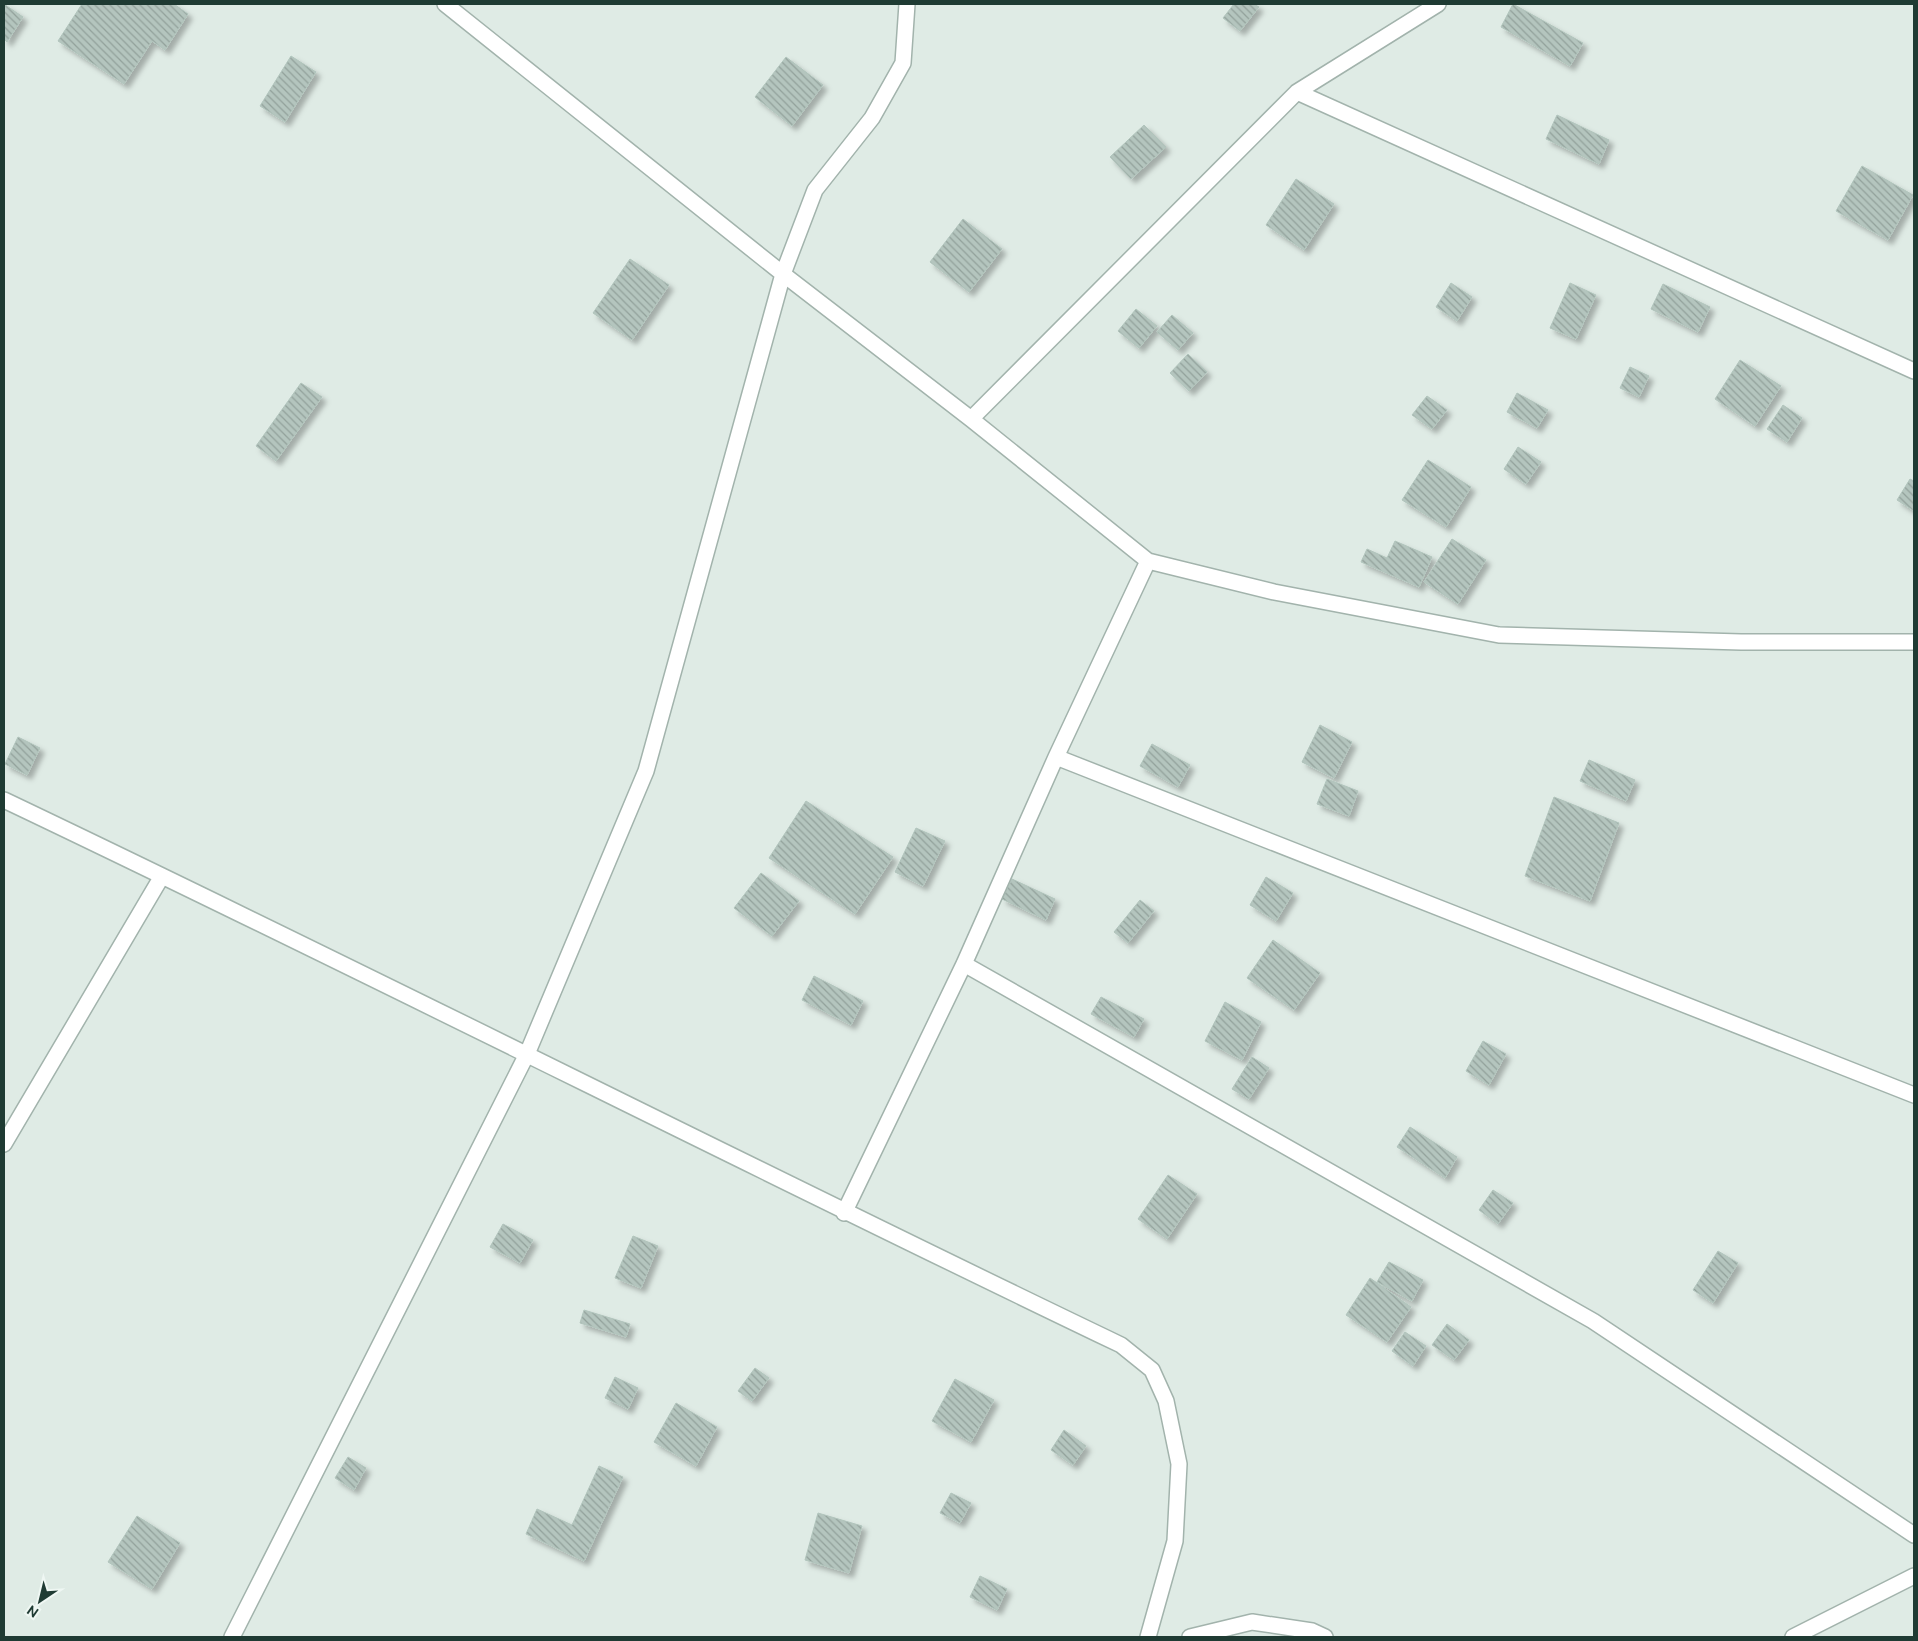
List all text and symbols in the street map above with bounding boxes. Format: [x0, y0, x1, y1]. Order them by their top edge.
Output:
north arrow [15, 1576, 65, 1626]
text: N [24, 1602, 41, 1621]

